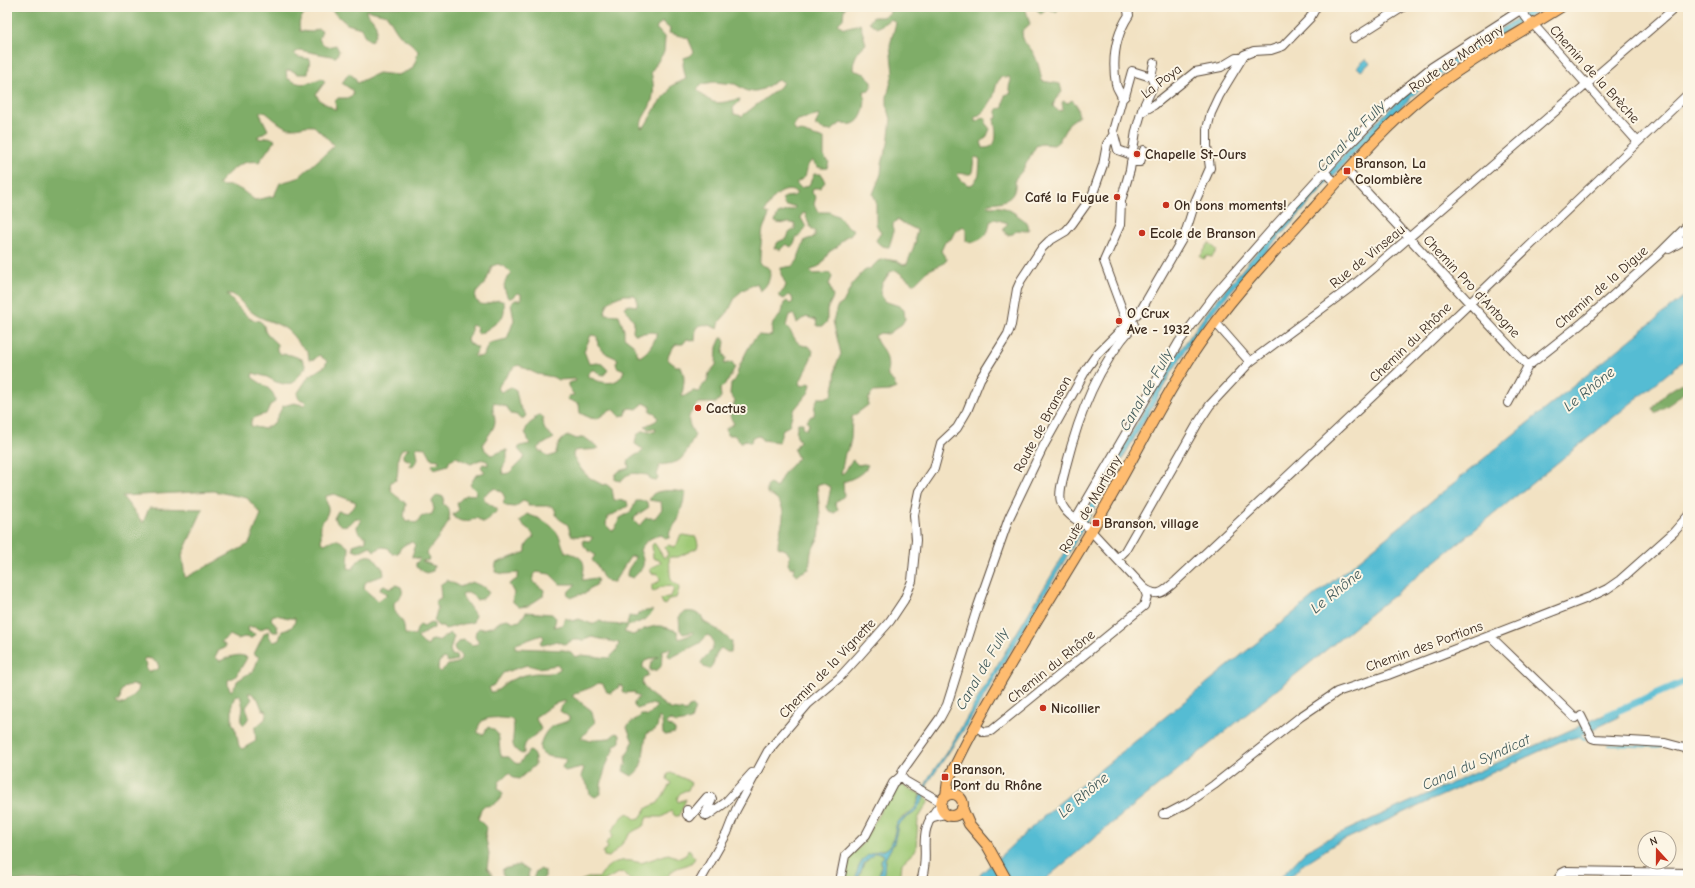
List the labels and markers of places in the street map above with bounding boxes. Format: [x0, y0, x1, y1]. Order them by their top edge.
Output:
place label: Chapelle St-Ours [1145, 146, 1246, 163]
marker: Chapelle St-Ours [1132, 149, 1142, 159]
place label: Branson, La Colombière [1355, 155, 1426, 188]
marker: Branson, La Colombière [1342, 166, 1352, 176]
place label: Café la Fugue [1025, 189, 1109, 206]
marker: Café la Fugue [1112, 192, 1122, 202]
place label: Oh bons moments! [1174, 197, 1287, 214]
marker: Oh bons moments! [1161, 200, 1171, 210]
place label: Ecole de Branson [1150, 225, 1256, 242]
marker: Ecole de Branson [1137, 228, 1147, 238]
place label: O Crux Ave - 1932 [1127, 305, 1190, 338]
marker: O Crux Ave - 1932 [1114, 316, 1124, 326]
place label: Cactus [706, 400, 746, 417]
marker: Cactus [693, 403, 703, 413]
place label: Branson, village [1104, 515, 1199, 532]
marker: Branson, village [1091, 518, 1101, 528]
place label: Nicollier [1051, 700, 1100, 717]
marker: Nicollier [1038, 703, 1048, 713]
place label: Branson, Pont du Rhône [953, 761, 1042, 794]
marker: Branson, Pont du Rhône [940, 772, 950, 782]

